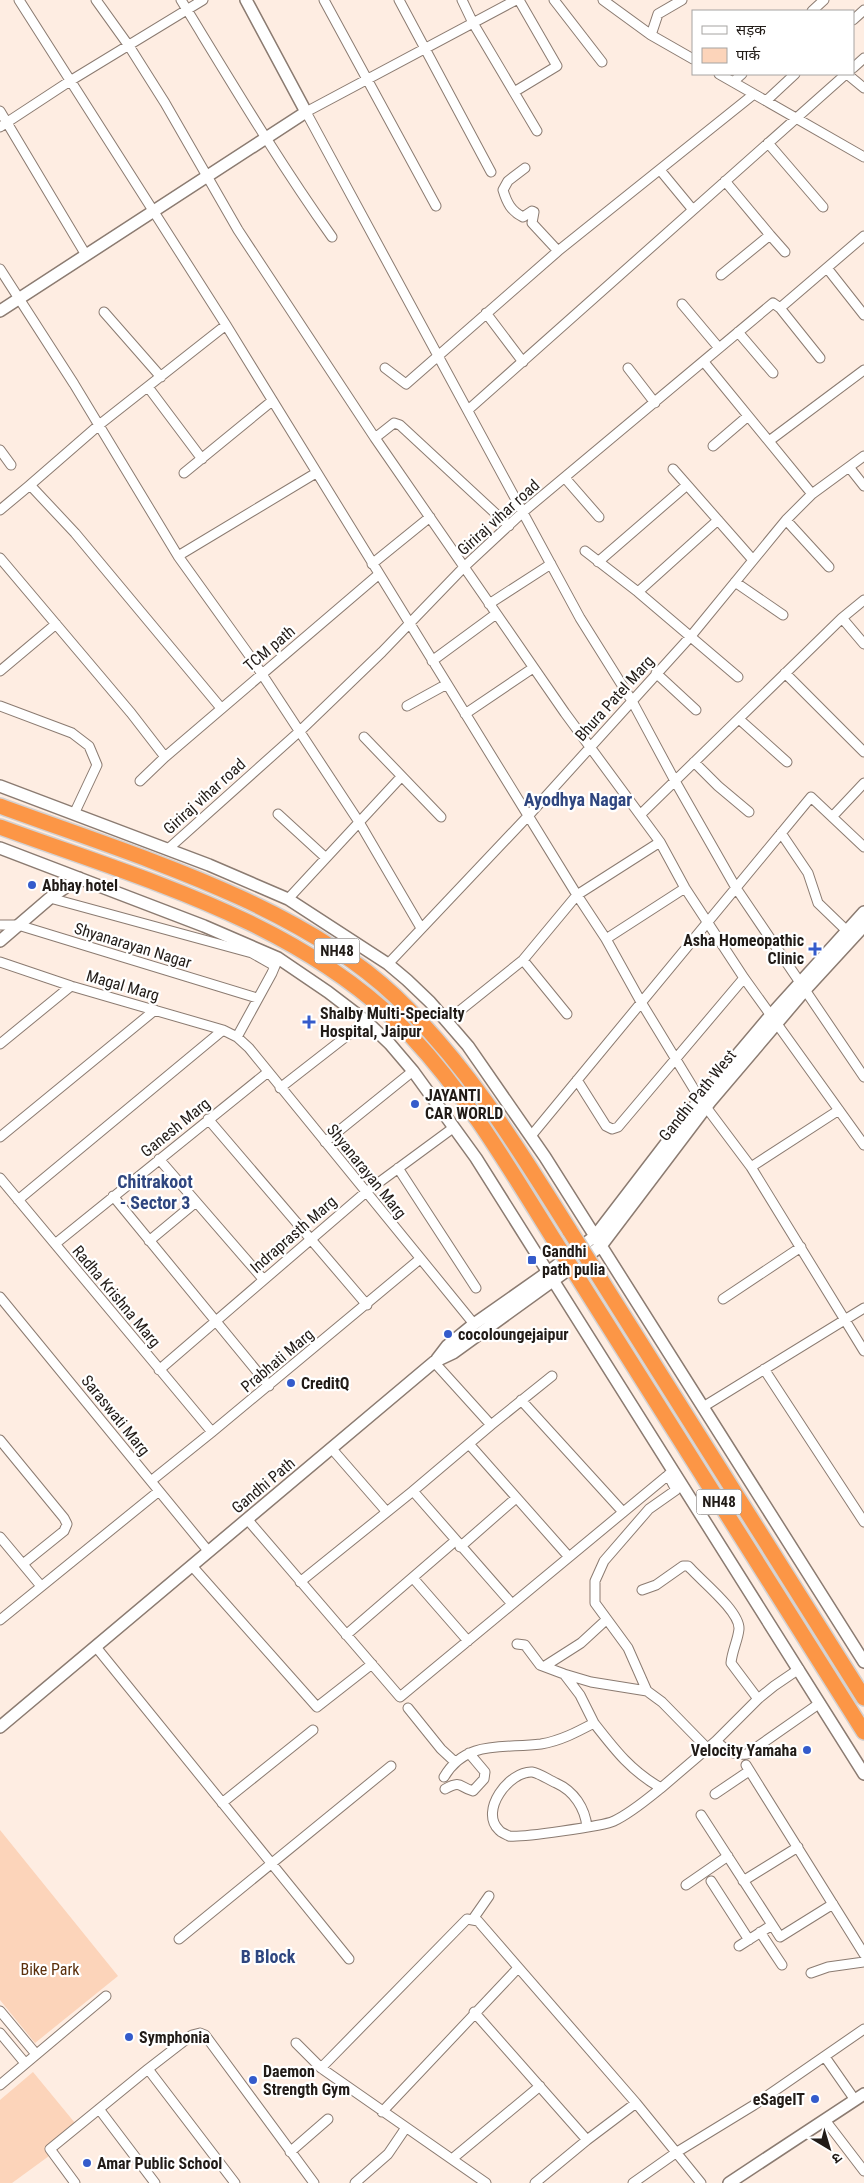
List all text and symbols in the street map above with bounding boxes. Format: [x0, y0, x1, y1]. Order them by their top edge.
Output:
legend [692, 10, 854, 75]
text: सड़क [736, 21, 766, 39]
text: पार्क [736, 46, 760, 64]
street label: Giriraj vihar road [453, 476, 543, 559]
street label: TCM path [240, 622, 299, 675]
street label: Bhura Patel Marg [571, 652, 658, 745]
street label: Giriraj vihar road [159, 755, 249, 838]
district label: Ayodhya Nagar [524, 789, 632, 810]
place label: Abhay hotel [42, 876, 118, 895]
marker: Abhay hotel [26, 879, 38, 891]
street label: Shyanarayan Nagar [72, 919, 194, 972]
place label: Asha Homeopathic Clinic [683, 931, 804, 968]
road number: NH48 [314, 938, 360, 964]
marker: Asha Homeopathic Clinic [808, 942, 822, 956]
street label: Magal Marg [84, 966, 162, 1005]
place label: Shalby Multi-Specialty Hospital, Jaipur [320, 1004, 465, 1041]
marker: Shalby Multi-Specialty Hospital, Jaipur [302, 1015, 316, 1029]
street label: Gandhi Path West [655, 1046, 740, 1145]
place label: JAYANTI CAR WORLD [425, 1086, 503, 1123]
street label: Ganesh Marg [137, 1094, 214, 1161]
marker: JAYANTI CAR WORLD [409, 1098, 421, 1110]
street label: Shyanarayan Marg [323, 1120, 410, 1222]
district label: Chitrakoot - Sector 3 [117, 1171, 193, 1213]
street label: Indraprasth Marg [246, 1192, 340, 1277]
street label: Radha Krishna Marg [69, 1242, 165, 1351]
place label: Gandhi path pulia [542, 1242, 606, 1279]
marker: Gandhi path pulia [526, 1254, 538, 1266]
street label: Prabhati Marg [237, 1325, 317, 1396]
place label: cocoloungejaipur [458, 1325, 569, 1344]
marker: cocoloungejaipur [442, 1328, 454, 1340]
street label: Saraswati Marg [77, 1371, 154, 1459]
place label: CreditQ [301, 1374, 349, 1393]
marker: CreditQ [285, 1377, 297, 1389]
street label: Gandhi Path [228, 1453, 299, 1517]
road number: NH48 [696, 1490, 742, 1514]
place label: Velocity Yamaha [691, 1741, 797, 1760]
marker: Velocity Yamaha [801, 1744, 813, 1756]
district label: B Block [241, 1946, 296, 1967]
park label: Bike Park [20, 1960, 80, 1979]
place label: Symphonia [139, 2028, 210, 2047]
marker: Symphonia [123, 2031, 135, 2043]
place label: Daemon Strength Gym [263, 2062, 350, 2099]
marker: Daemon Strength Gym [247, 2074, 259, 2086]
place label: eSageIT [753, 2090, 805, 2109]
marker: eSageIT [809, 2093, 821, 2105]
north arrow [804, 2123, 854, 2173]
text: उ [828, 2149, 845, 2168]
place label: Amar Public School [97, 2154, 222, 2173]
marker: Amar Public School [81, 2157, 93, 2169]

